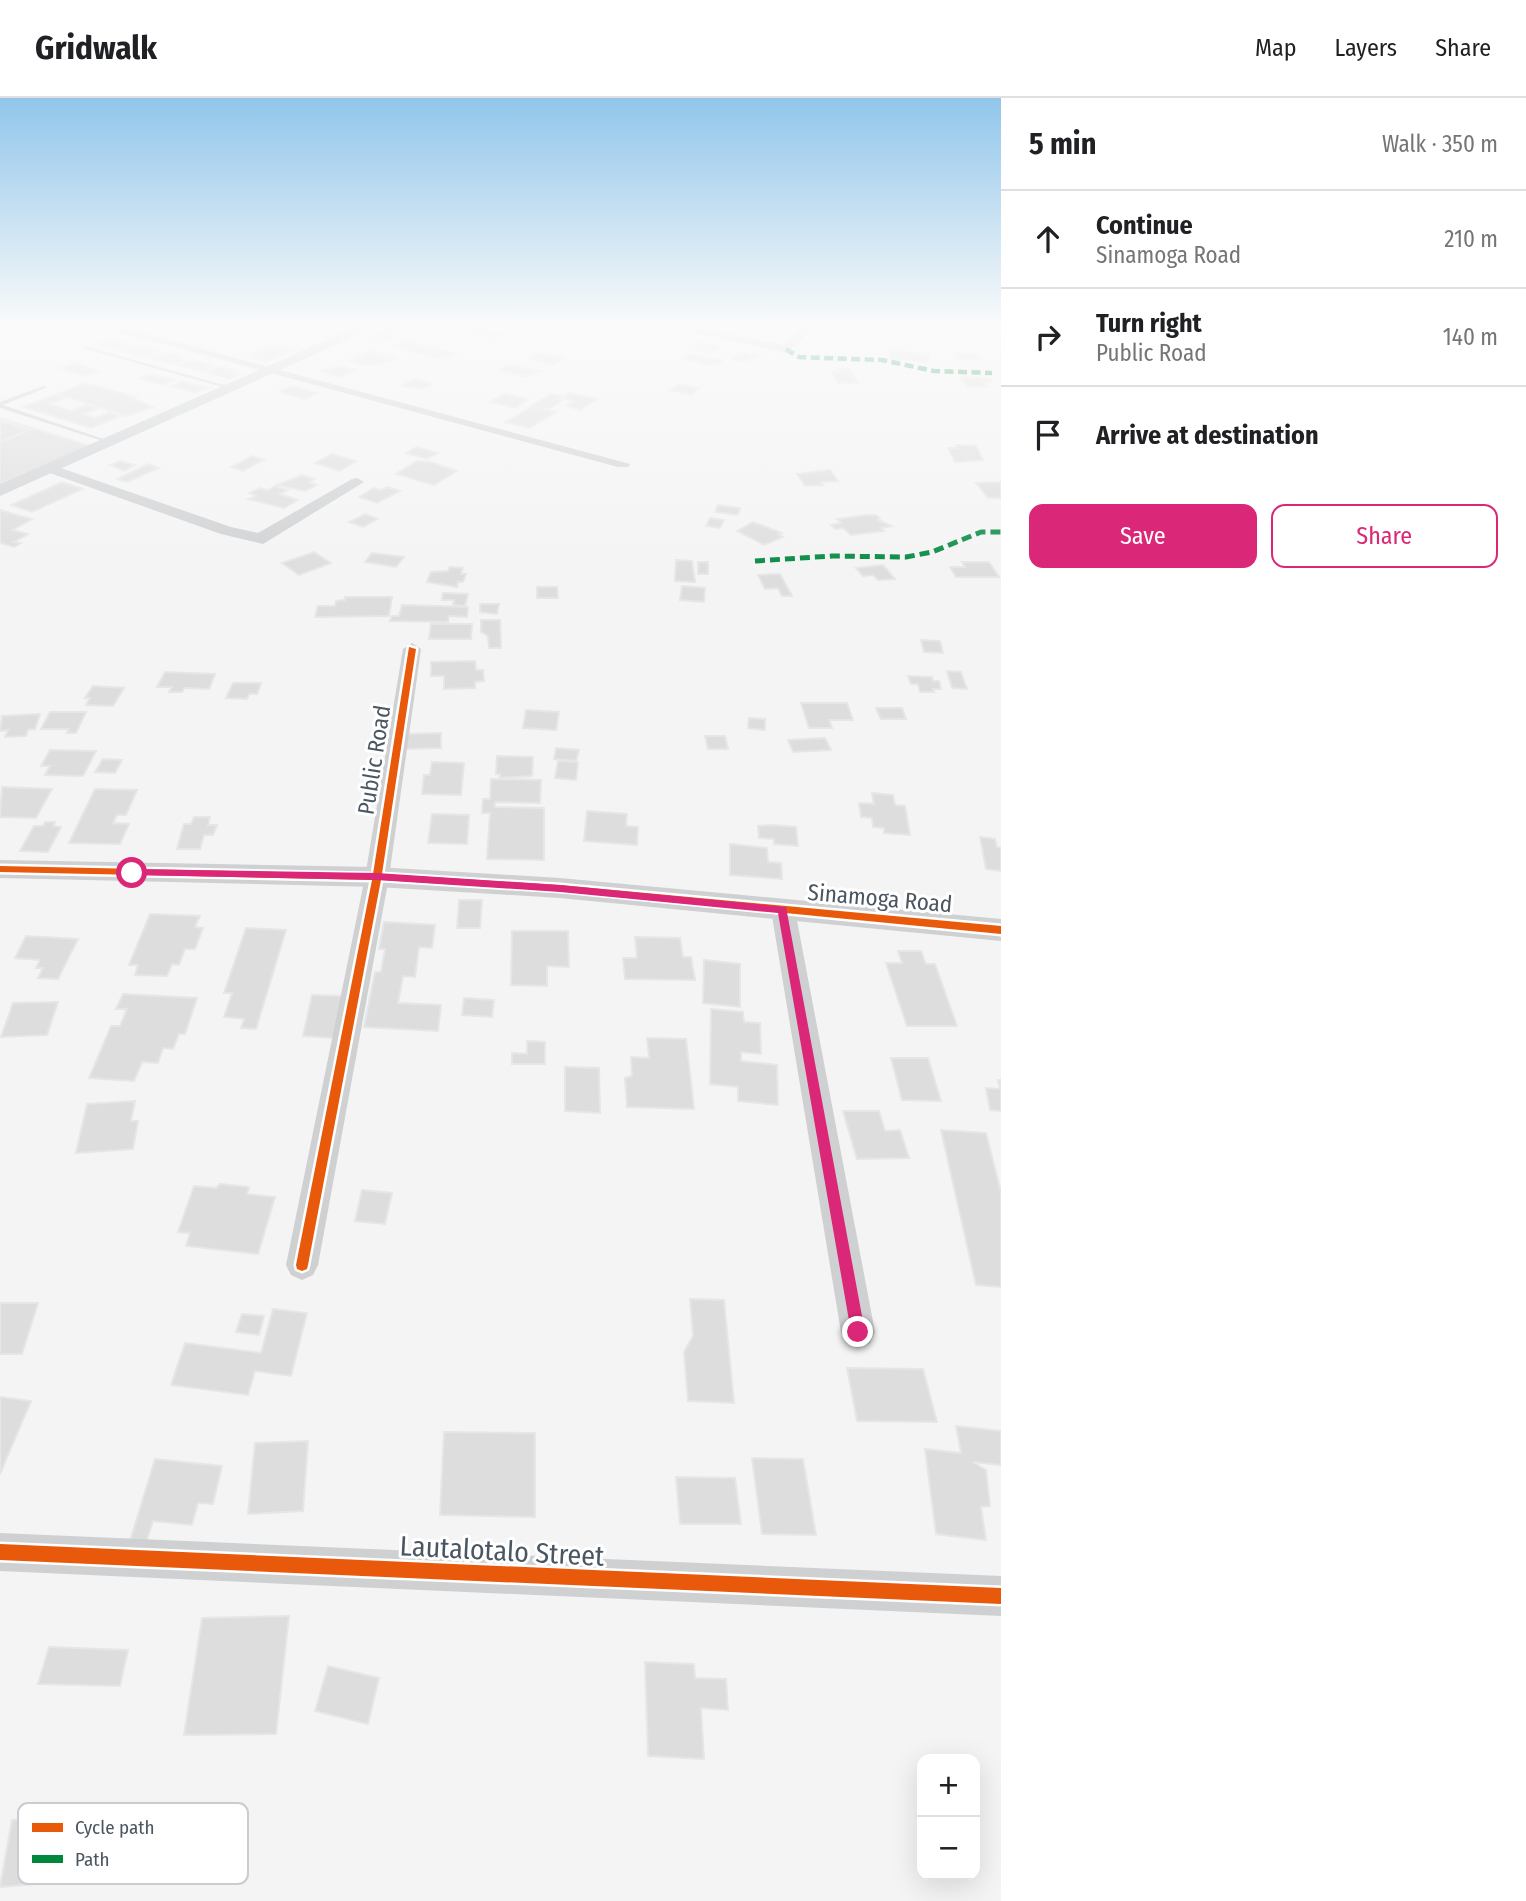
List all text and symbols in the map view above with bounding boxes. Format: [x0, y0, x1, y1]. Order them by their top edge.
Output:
text: Gridwalk [35, 28, 157, 68]
text: Map [1255, 34, 1297, 62]
text: Layers [1335, 34, 1397, 62]
text: Share [1435, 34, 1491, 62]
text: 5 min [1029, 126, 1096, 162]
text: Walk · 350 m [1382, 130, 1498, 158]
text: Continue [1096, 210, 1193, 241]
icon: ahead [1029, 220, 1067, 258]
text: 210 m [1444, 225, 1498, 253]
text: Sinamoga Road [1096, 241, 1241, 269]
text: Turn right [1096, 308, 1202, 339]
icon: right [1029, 318, 1067, 356]
text: 140 m [1443, 323, 1498, 351]
text: Public Road [1096, 339, 1207, 367]
icon: arrive [1029, 416, 1067, 454]
text: Arrive at destination [1096, 420, 1319, 451]
button: Save [1029, 504, 1257, 568]
button: Share [1271, 504, 1498, 568]
street label: Public Road [352, 703, 396, 817]
route start [116, 857, 147, 888]
street label: Sinamoga Road [807, 878, 953, 918]
route end [842, 1316, 873, 1347]
street label: Lautalotalo Street [399, 1529, 606, 1573]
map controls [917, 1754, 980, 1880]
button: + [917, 1754, 980, 1817]
legend [18, 1803, 248, 1884]
text: Cycle path [75, 1816, 154, 1839]
button: − [917, 1817, 980, 1880]
text: Path [75, 1848, 110, 1871]

